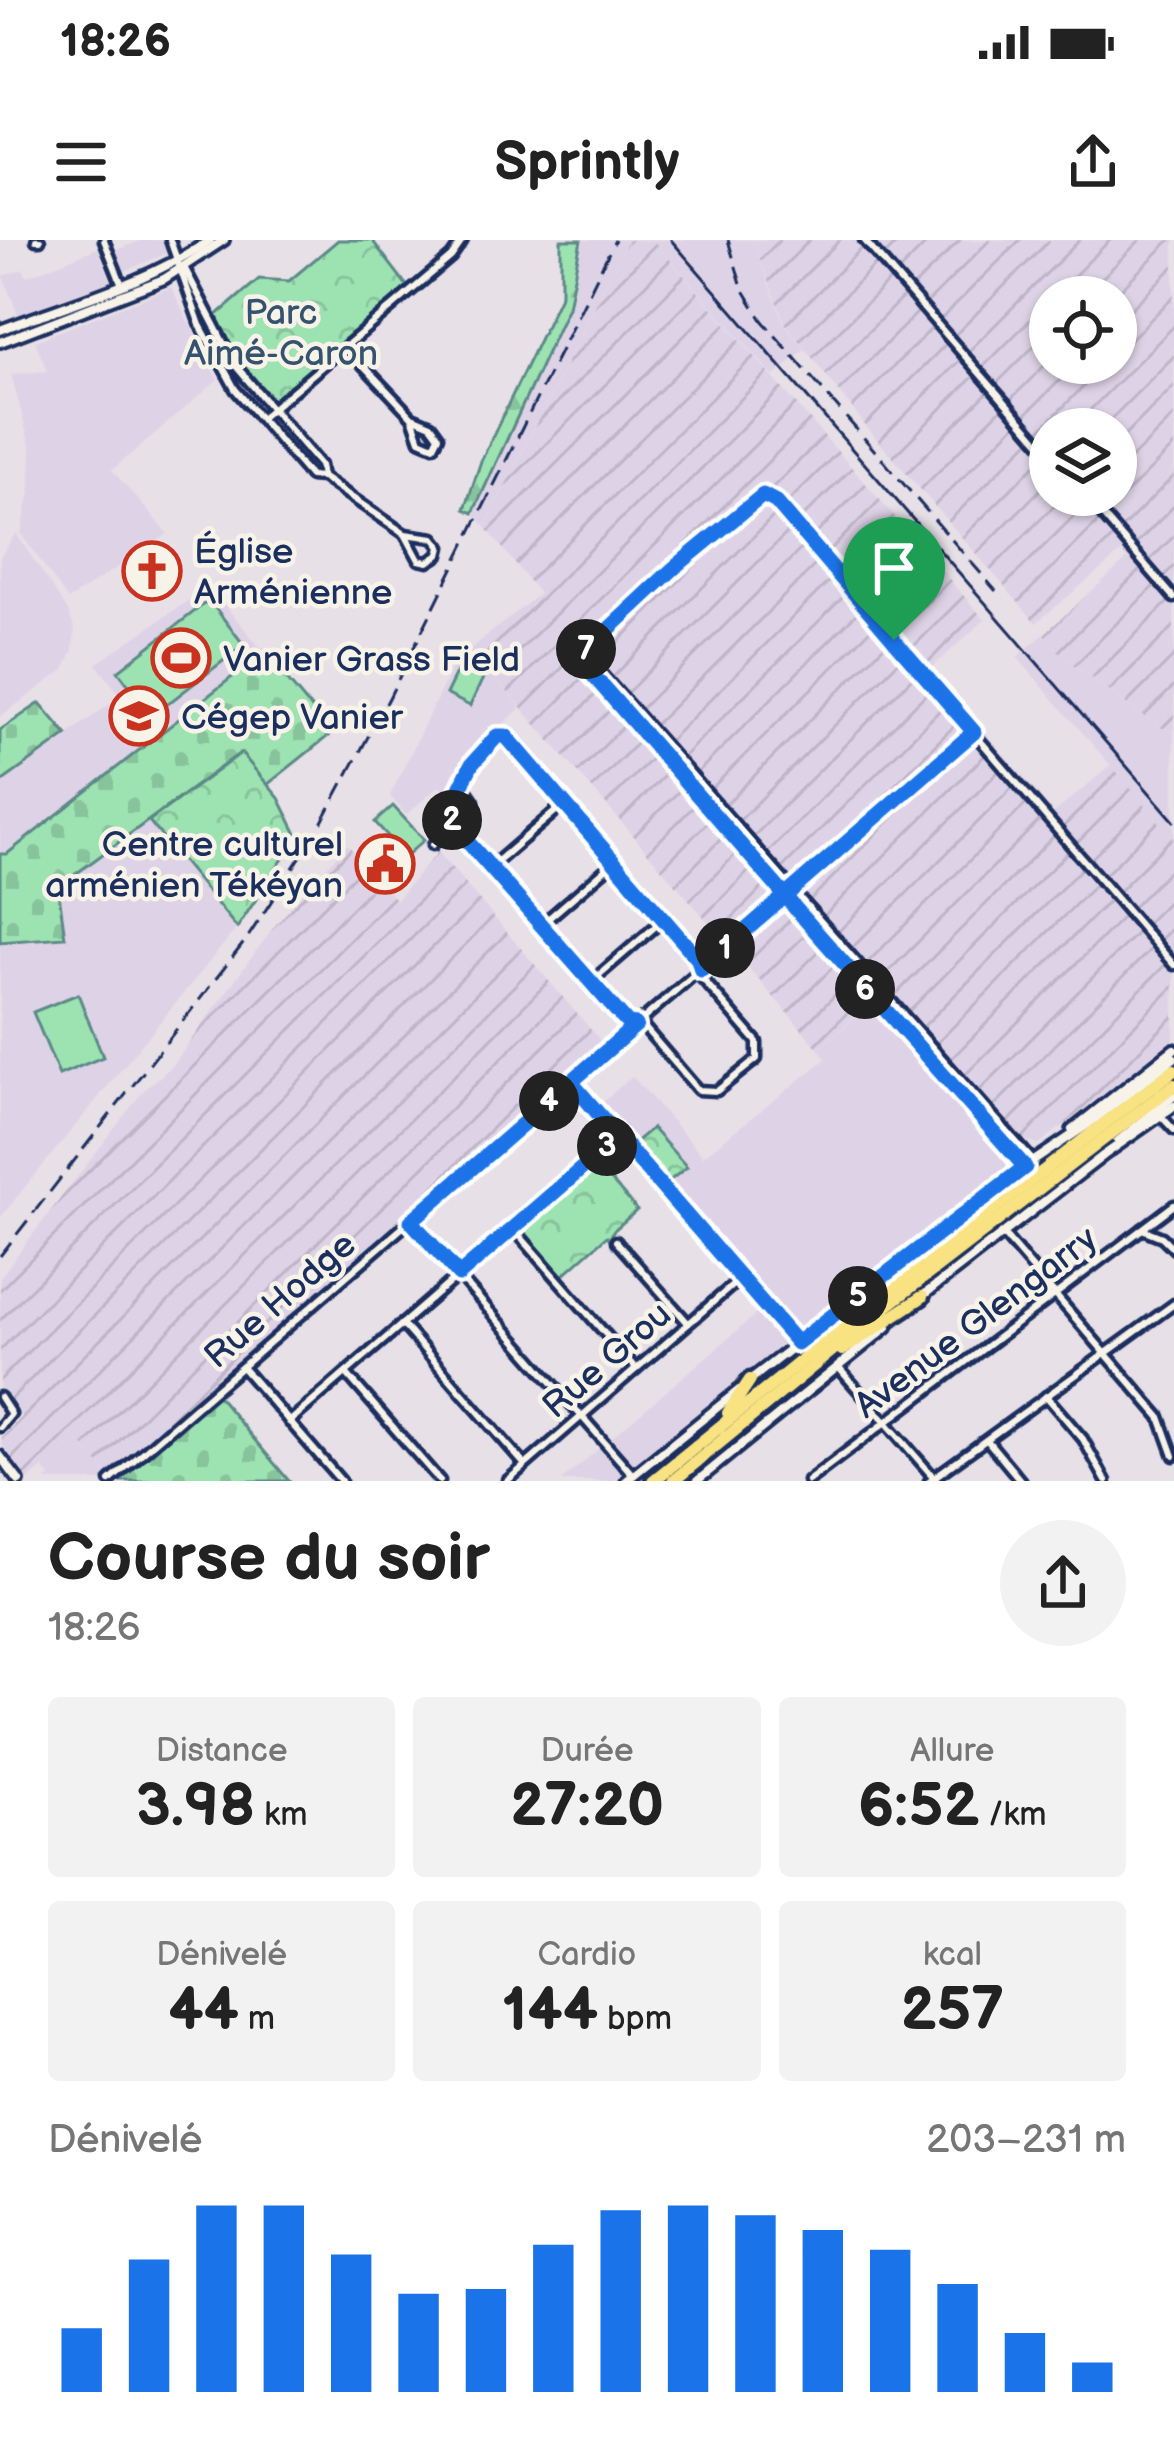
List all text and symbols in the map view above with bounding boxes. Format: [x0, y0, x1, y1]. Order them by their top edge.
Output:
text: 18:26 [60, 15, 171, 70]
icon: menu [48, 129, 114, 195]
icon: share [1060, 129, 1126, 195]
text: Sprintly [494, 130, 680, 195]
map controls [1029, 276, 1137, 516]
button: locate [1029, 276, 1137, 384]
park label: Parc Aimé-Caron [184, 292, 378, 376]
button: layers [1029, 408, 1137, 516]
pin [843, 517, 945, 640]
place label: Église Arménienne [194, 530, 392, 615]
icon: arrive [861, 535, 927, 601]
church icon: Église Arménienne [121, 540, 183, 602]
pin: 7 [556, 619, 616, 679]
sports icon: Vanier Grass Field [150, 627, 212, 689]
text: 7 [577, 629, 595, 669]
place label: Vanier Grass Field [223, 639, 520, 682]
school or university icon: Cégep Vanier [108, 685, 170, 747]
place label: Cégep Vanier [181, 697, 404, 740]
pin: 2 [422, 790, 482, 850]
text: 2 [442, 800, 462, 840]
place label: Centre culturel arménien Tékéyan [45, 824, 343, 908]
public building icon: Centre culturel arménien Tékéyan [354, 833, 416, 895]
pin: 1 [695, 918, 755, 978]
text: 1 [718, 928, 732, 968]
pin: 6 [835, 959, 895, 1019]
text: 6 [855, 969, 875, 1009]
pin: 4 [519, 1071, 579, 1131]
text: 4 [539, 1081, 559, 1121]
pin: 3 [577, 1116, 637, 1176]
text: 3 [597, 1126, 617, 1166]
street label: Avenue Glengarry [847, 1217, 1107, 1428]
street label: Rue Hodge [196, 1224, 365, 1378]
pin: 5 [828, 1266, 888, 1326]
text: 5 [848, 1276, 868, 1316]
street label: Rue Grou [535, 1293, 681, 1428]
text: Course du soir [48, 1520, 490, 1599]
button: share [1000, 1520, 1126, 1646]
text: 18:26 [48, 1605, 141, 1652]
text: Distance [156, 1731, 288, 1771]
text: Durée [540, 1731, 634, 1771]
text: Allure [910, 1731, 994, 1771]
text: 3.98 [136, 1771, 255, 1843]
text: 27:20 [510, 1771, 664, 1843]
text: 6:52 [858, 1771, 979, 1843]
text: km [255, 1795, 308, 1835]
text: /km [979, 1795, 1047, 1835]
text: Dénivelé [156, 1935, 287, 1975]
text: Cardio [538, 1935, 636, 1975]
text: kcal [923, 1935, 982, 1975]
text: 44 [168, 1975, 239, 2047]
text: 144 [502, 1975, 598, 2047]
text: 257 [900, 1975, 1004, 2047]
text: m [239, 1999, 275, 2039]
text: bpm [598, 1999, 672, 2039]
text: Dénivelé [48, 2117, 202, 2164]
text: 203–231 m [926, 2117, 1126, 2164]

